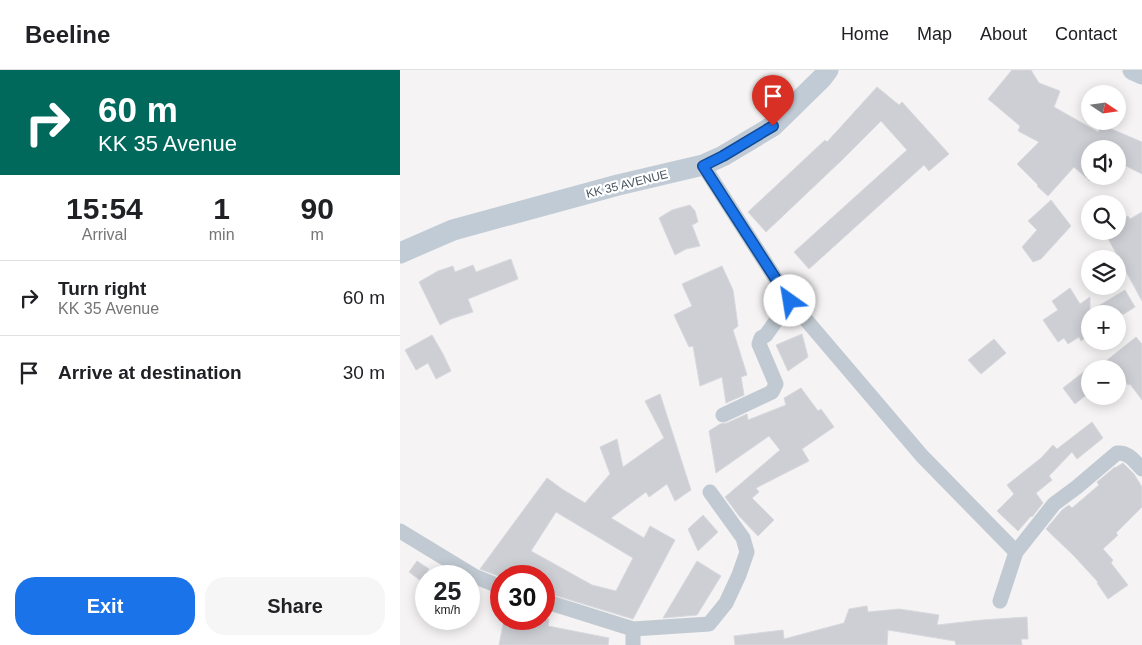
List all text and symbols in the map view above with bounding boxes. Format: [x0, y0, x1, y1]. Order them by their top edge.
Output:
text: Beeline [25, 21, 110, 48]
text: Home [841, 24, 889, 44]
text: Map [917, 24, 952, 44]
text: About [980, 24, 1027, 44]
text: Contact [1055, 24, 1117, 44]
pin [752, 75, 794, 126]
icon: arrive [759, 82, 787, 110]
north arrow [1081, 85, 1126, 130]
map controls [1081, 85, 1126, 405]
icon: right [15, 90, 80, 155]
text: 60 m [98, 90, 178, 129]
text: KK 35 Avenue [98, 131, 237, 156]
button: sound [1081, 140, 1126, 185]
street label: KK 35 AVENUE [585, 167, 669, 201]
text: 15:54 [66, 192, 143, 225]
text: 1 [213, 192, 230, 225]
text: 90 [301, 192, 334, 225]
button: search [1081, 195, 1126, 240]
text: Arrival [82, 226, 127, 243]
text: min [209, 226, 235, 243]
text: m [311, 226, 324, 243]
button: layers [1081, 250, 1126, 295]
position arrow [763, 274, 815, 326]
text: Turn right [58, 278, 146, 299]
icon: right [15, 284, 43, 312]
text: 60 m [343, 287, 385, 308]
text: KK 35 Avenue [58, 300, 159, 317]
button: + [1081, 305, 1126, 350]
icon: arrive [15, 359, 43, 387]
button: − [1081, 360, 1126, 405]
text: Arrive at destination [58, 362, 242, 383]
text: 30 m [343, 362, 385, 383]
speed limit sign: 30 [490, 565, 555, 630]
button: Exit [15, 577, 195, 635]
button: Share [205, 577, 385, 635]
text: 25 [434, 577, 461, 605]
text: km/h [434, 603, 461, 617]

